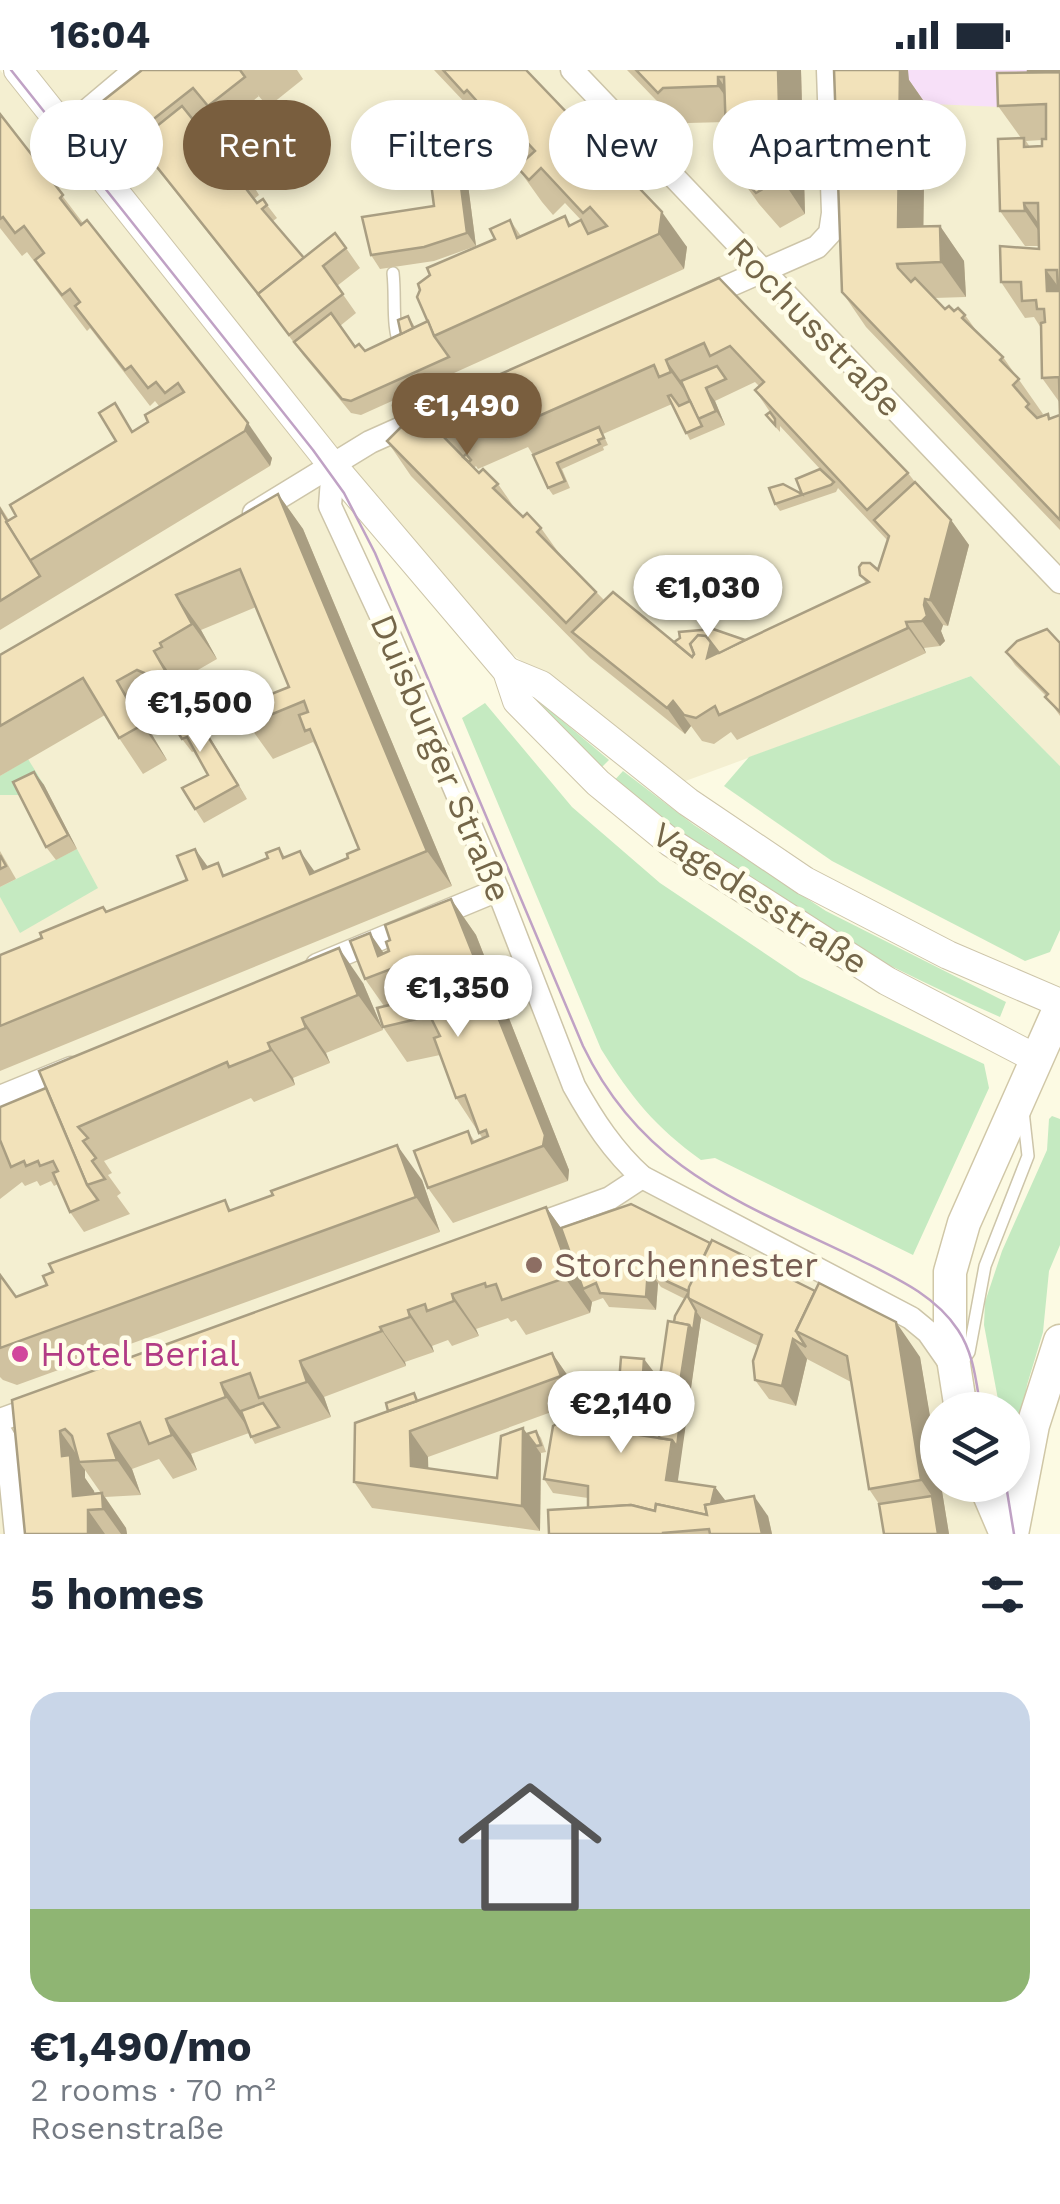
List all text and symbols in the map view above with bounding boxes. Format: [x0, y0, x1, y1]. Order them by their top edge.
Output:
text: 16:04 [50, 13, 150, 57]
chip: Buy [30, 100, 163, 190]
chip: Rent [183, 100, 331, 190]
chip: Filters [351, 100, 529, 190]
chip: New [549, 100, 693, 190]
chip: Apartment [713, 100, 966, 190]
street label: Rochusstraße [719, 228, 911, 426]
pin: €1,490 [386, 373, 548, 458]
text: €1,490 [414, 386, 520, 424]
pin: €1,030 [627, 555, 789, 640]
text: €1,030 [655, 568, 761, 606]
street label: Duisburger Straße [361, 608, 521, 908]
pin: €1,500 [119, 670, 281, 755]
text: €1,500 [147, 683, 253, 721]
street label: Vagedesstraße [644, 813, 876, 983]
pin: €1,350 [377, 955, 539, 1040]
text: €1,350 [406, 968, 510, 1006]
place label: Storchennester [554, 1244, 818, 1286]
marker: Storchennester [523, 1254, 545, 1276]
place label: Hotel Berial [40, 1333, 240, 1375]
marker: Hotel Berial [9, 1343, 31, 1365]
pin: €2,140 [540, 1371, 702, 1456]
text: €2,140 [570, 1384, 672, 1422]
map controls [920, 1392, 1030, 1502]
button: layers [920, 1392, 1030, 1502]
icon: filters [975, 1567, 1030, 1622]
text: 5 homes [30, 1570, 204, 1619]
icon: home [440, 1757, 620, 1937]
text: €1,490/mo [30, 2022, 252, 2071]
text: 2 rooms · 70 m² [30, 2071, 276, 2109]
text: Rosenstraße [30, 2109, 224, 2147]

